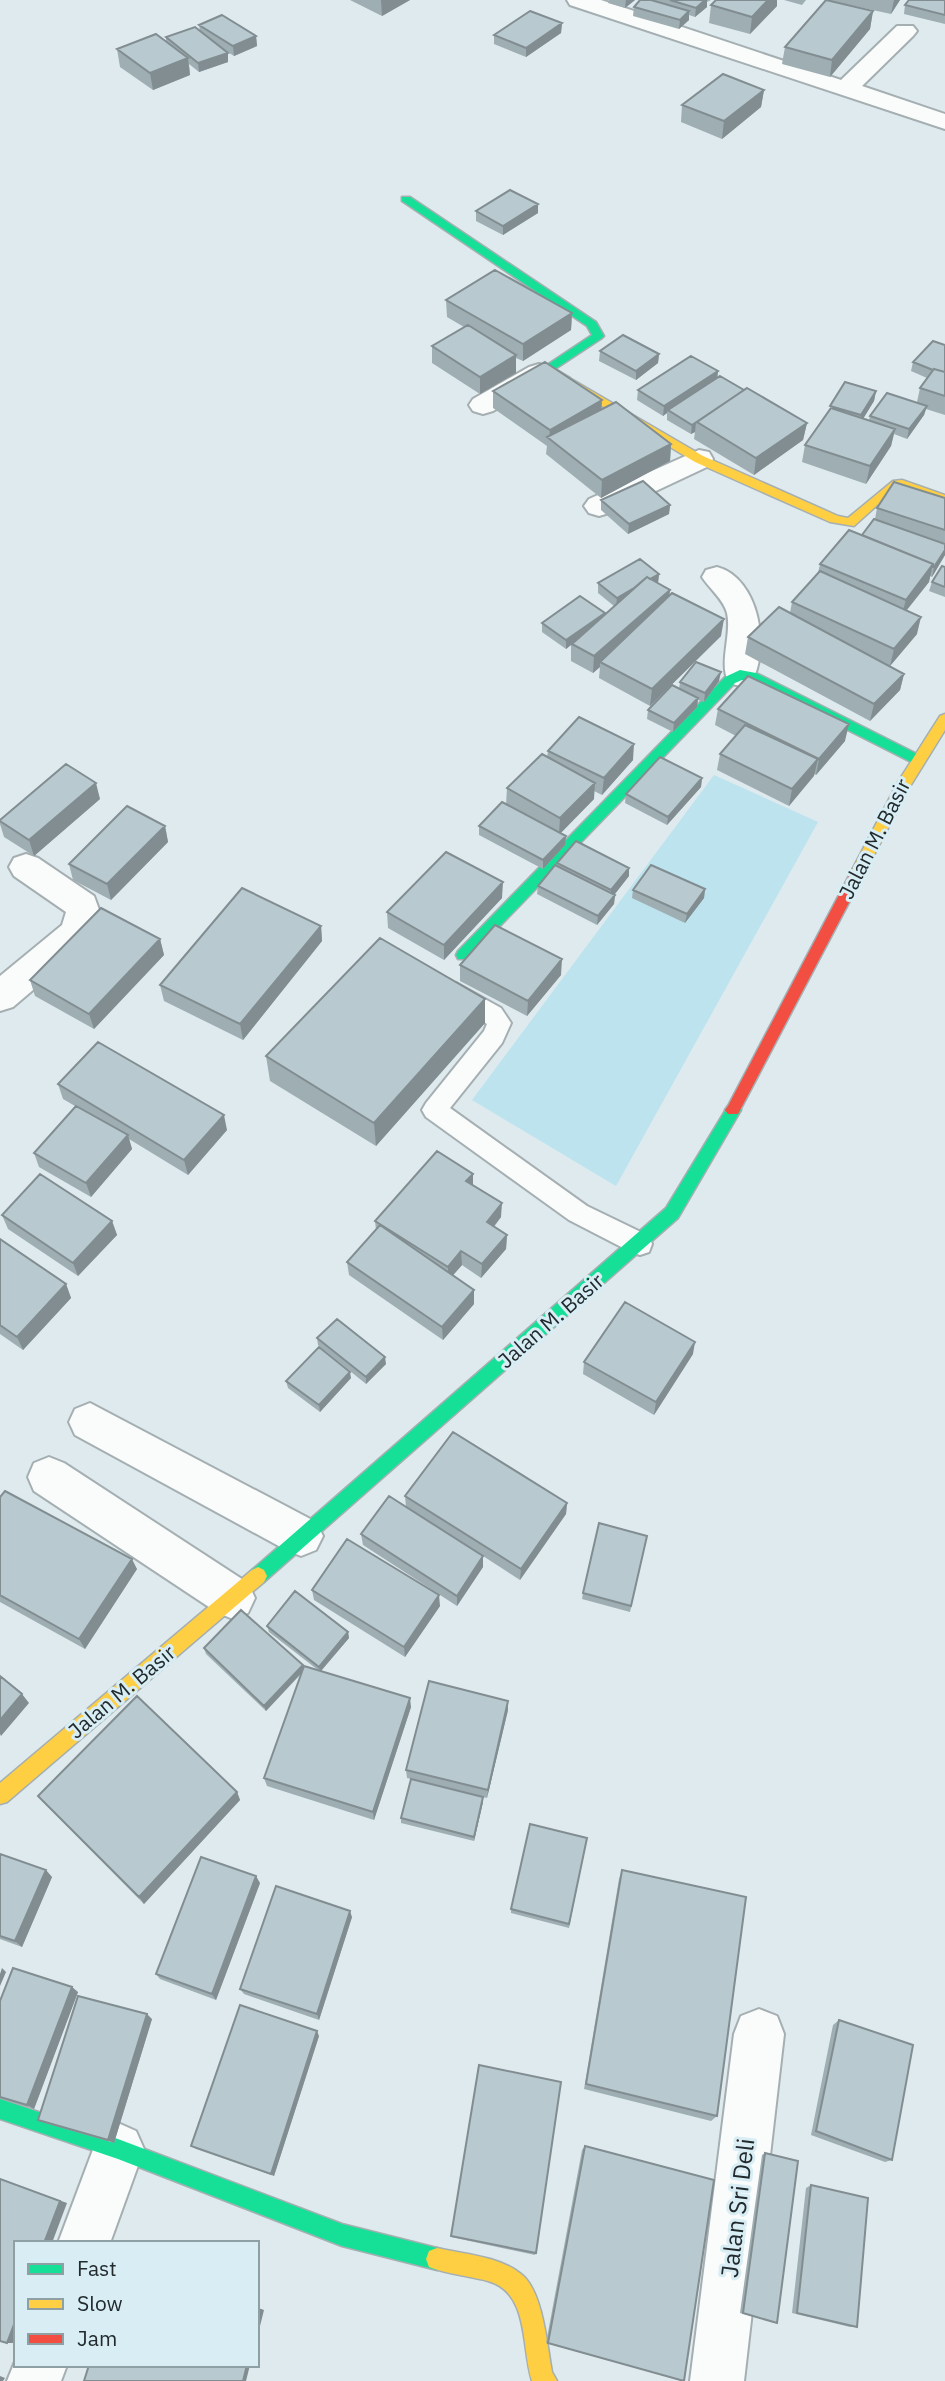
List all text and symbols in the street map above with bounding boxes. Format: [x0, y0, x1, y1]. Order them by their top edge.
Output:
street label: Jalan M. Basir [832, 773, 917, 904]
street label: Jalan M. Basir [492, 1266, 609, 1374]
street label: Jalan M. Basir [62, 1638, 181, 1744]
street label: Jalan Sri Deli [713, 2136, 761, 2279]
legend [14, 2241, 259, 2367]
text: Fast [77, 2254, 117, 2282]
text: Slow [77, 2289, 123, 2317]
text: Jam [77, 2324, 117, 2352]

